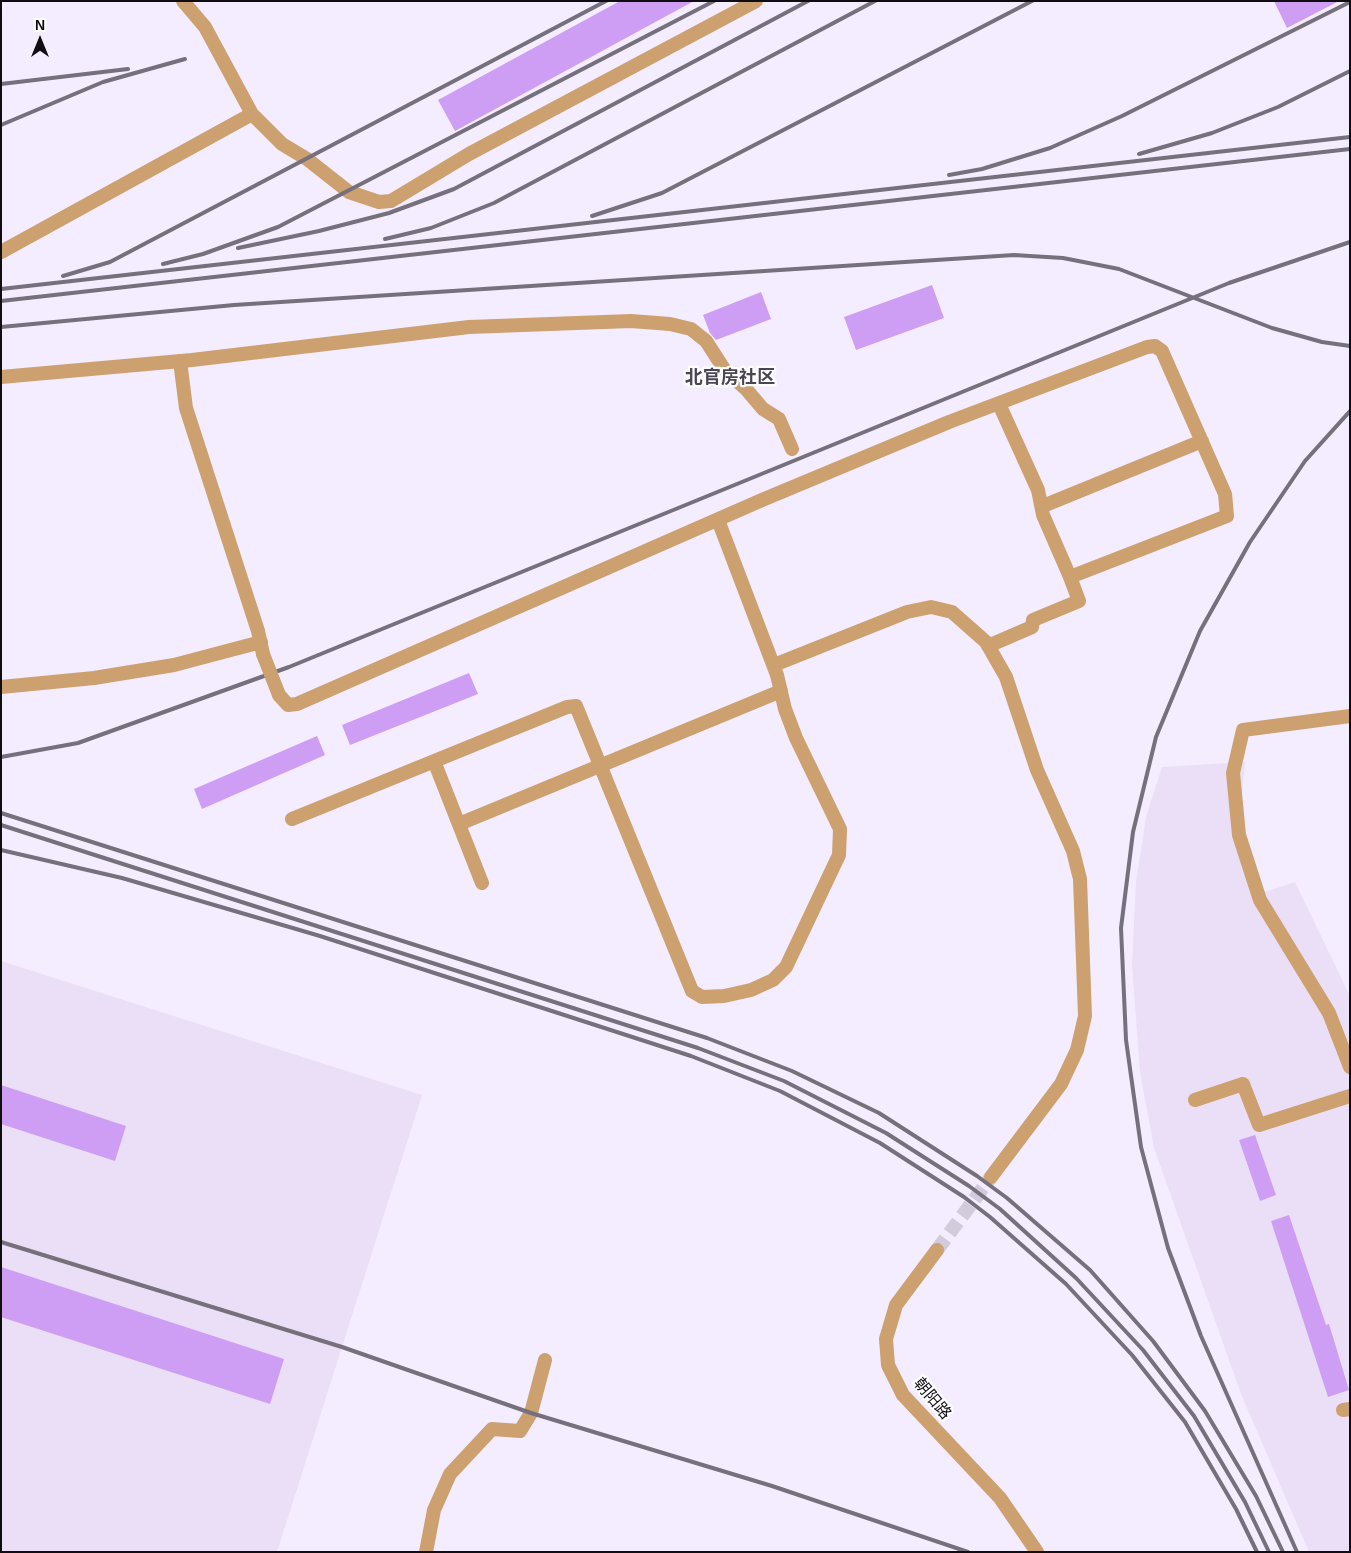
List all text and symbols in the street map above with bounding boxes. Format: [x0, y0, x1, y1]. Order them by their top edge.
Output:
north arrow [15, 15, 65, 65]
text: N [35, 17, 45, 33]
district label: 北官房社区 [685, 367, 775, 389]
street label: 朝阳路 [909, 1374, 955, 1424]

